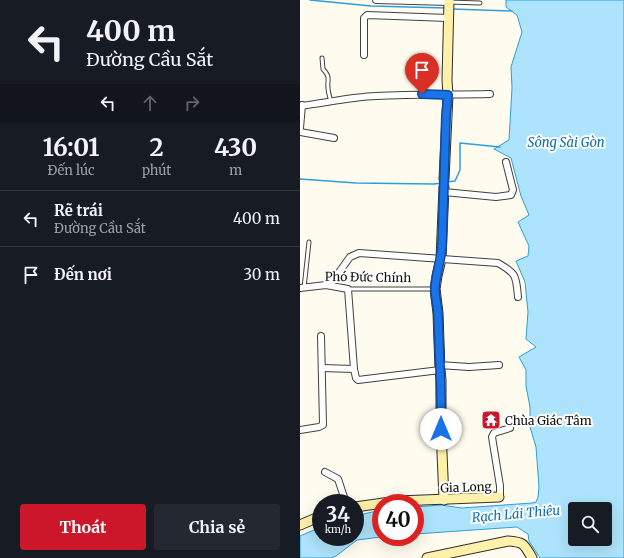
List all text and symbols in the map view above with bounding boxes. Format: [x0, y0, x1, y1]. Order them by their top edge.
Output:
text: 400 m [86, 13, 175, 49]
icon: left [20, 16, 72, 68]
text: Đường Cầu Sắt [86, 48, 213, 71]
pin [405, 53, 439, 94]
icon: arrive [411, 59, 433, 81]
icon: left [97, 92, 119, 114]
icon: ahead [139, 92, 161, 114]
icon: right [181, 92, 203, 114]
text: 16:01 [43, 132, 99, 163]
text: 2 [150, 132, 164, 163]
text: 430 [214, 132, 257, 163]
water label: Sông Sài Gòn [527, 134, 605, 151]
text: Đến lúc [48, 162, 95, 179]
text: phút [142, 162, 171, 179]
text: m [229, 162, 242, 179]
text: Rẽ trái [54, 201, 103, 220]
icon: left [20, 208, 42, 230]
text: 400 m [233, 209, 280, 228]
text: Đường Cầu Sắt [54, 220, 146, 237]
icon: arrive [20, 264, 42, 286]
text: Đến nơi [54, 265, 112, 284]
text: 30 m [243, 265, 280, 284]
street label: Phó Đức Chính [325, 269, 411, 285]
position arrow [420, 408, 462, 450]
temple icon: Chùa Giác Tâm [480, 409, 502, 431]
place label: Chùa Giác Tâm [505, 413, 592, 428]
street label: Gia Long [440, 479, 493, 495]
speed limit sign: 40 [372, 494, 424, 546]
text: 34 [326, 502, 350, 527]
water label: Rạch Lái Thiêu [471, 502, 561, 526]
map controls [568, 502, 612, 546]
button: search [568, 502, 612, 546]
button: Thoát [20, 504, 146, 550]
button: Chia sẻ [154, 504, 280, 550]
text: km/h [325, 523, 351, 536]

